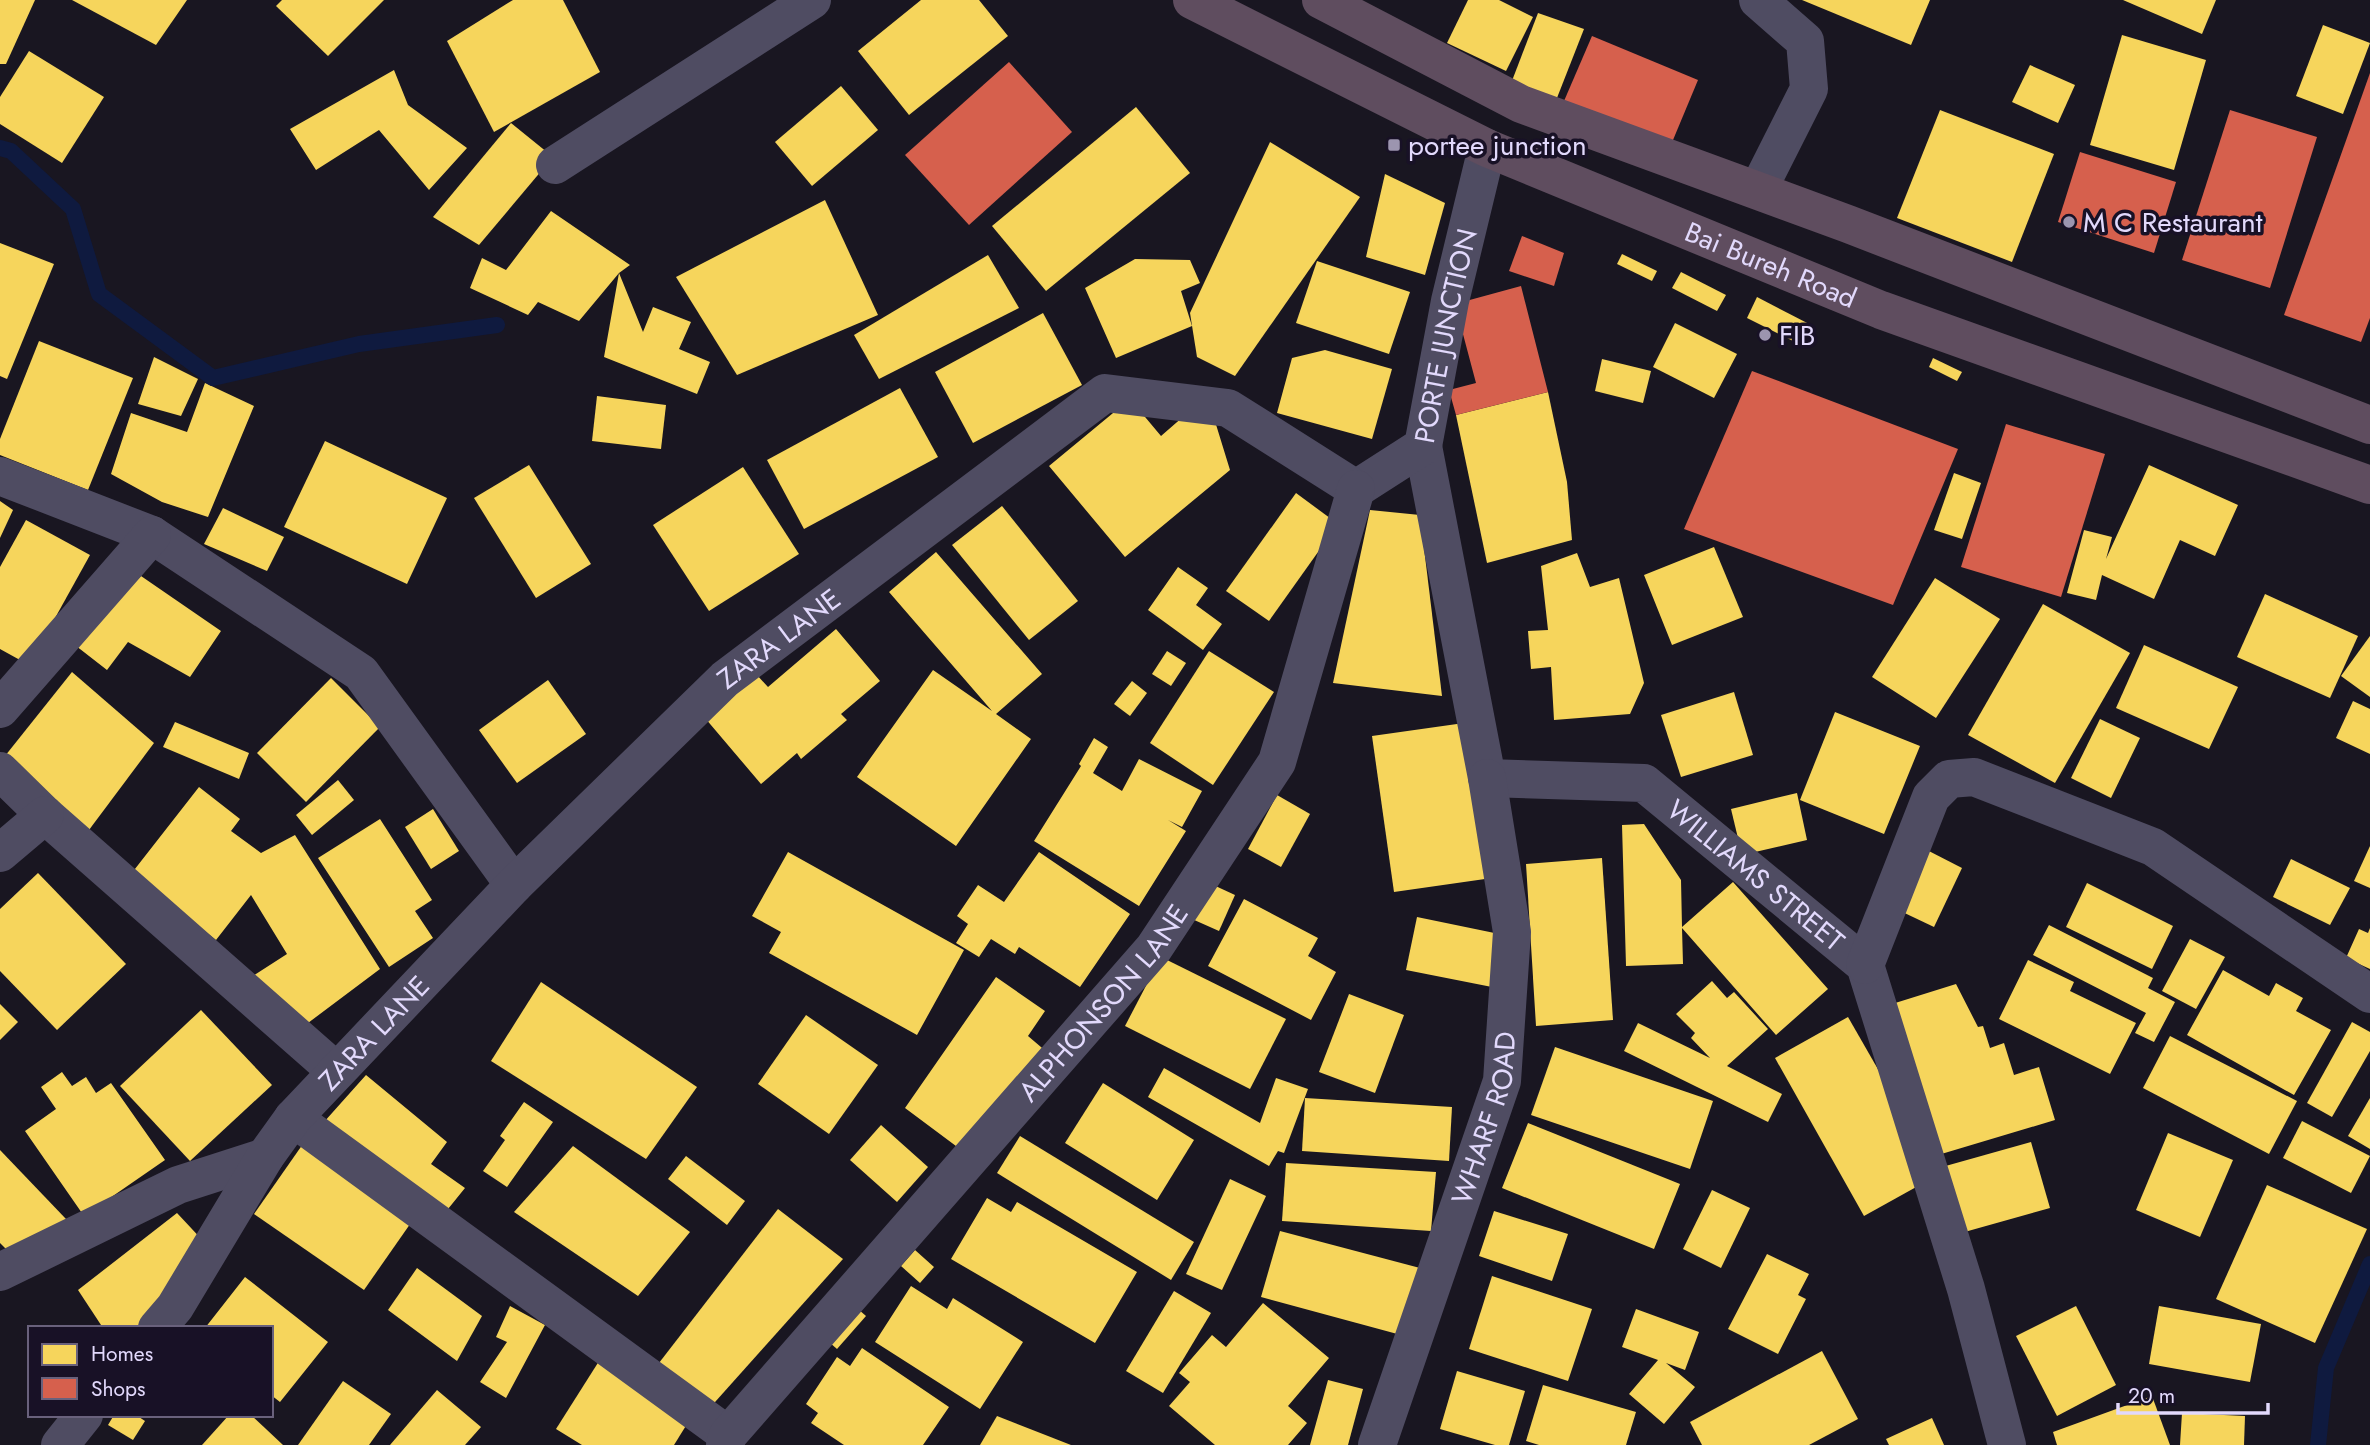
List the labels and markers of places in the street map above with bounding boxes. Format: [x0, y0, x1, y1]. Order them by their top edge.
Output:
place label: portee junction [1408, 125, 1587, 166]
marker: portee junction [1386, 137, 1402, 153]
place label: M C Restaurant [2083, 202, 2263, 243]
marker: M C Restaurant [2061, 214, 2077, 230]
place label: FIB [1779, 315, 1815, 356]
marker: FIB [1757, 327, 1773, 343]

